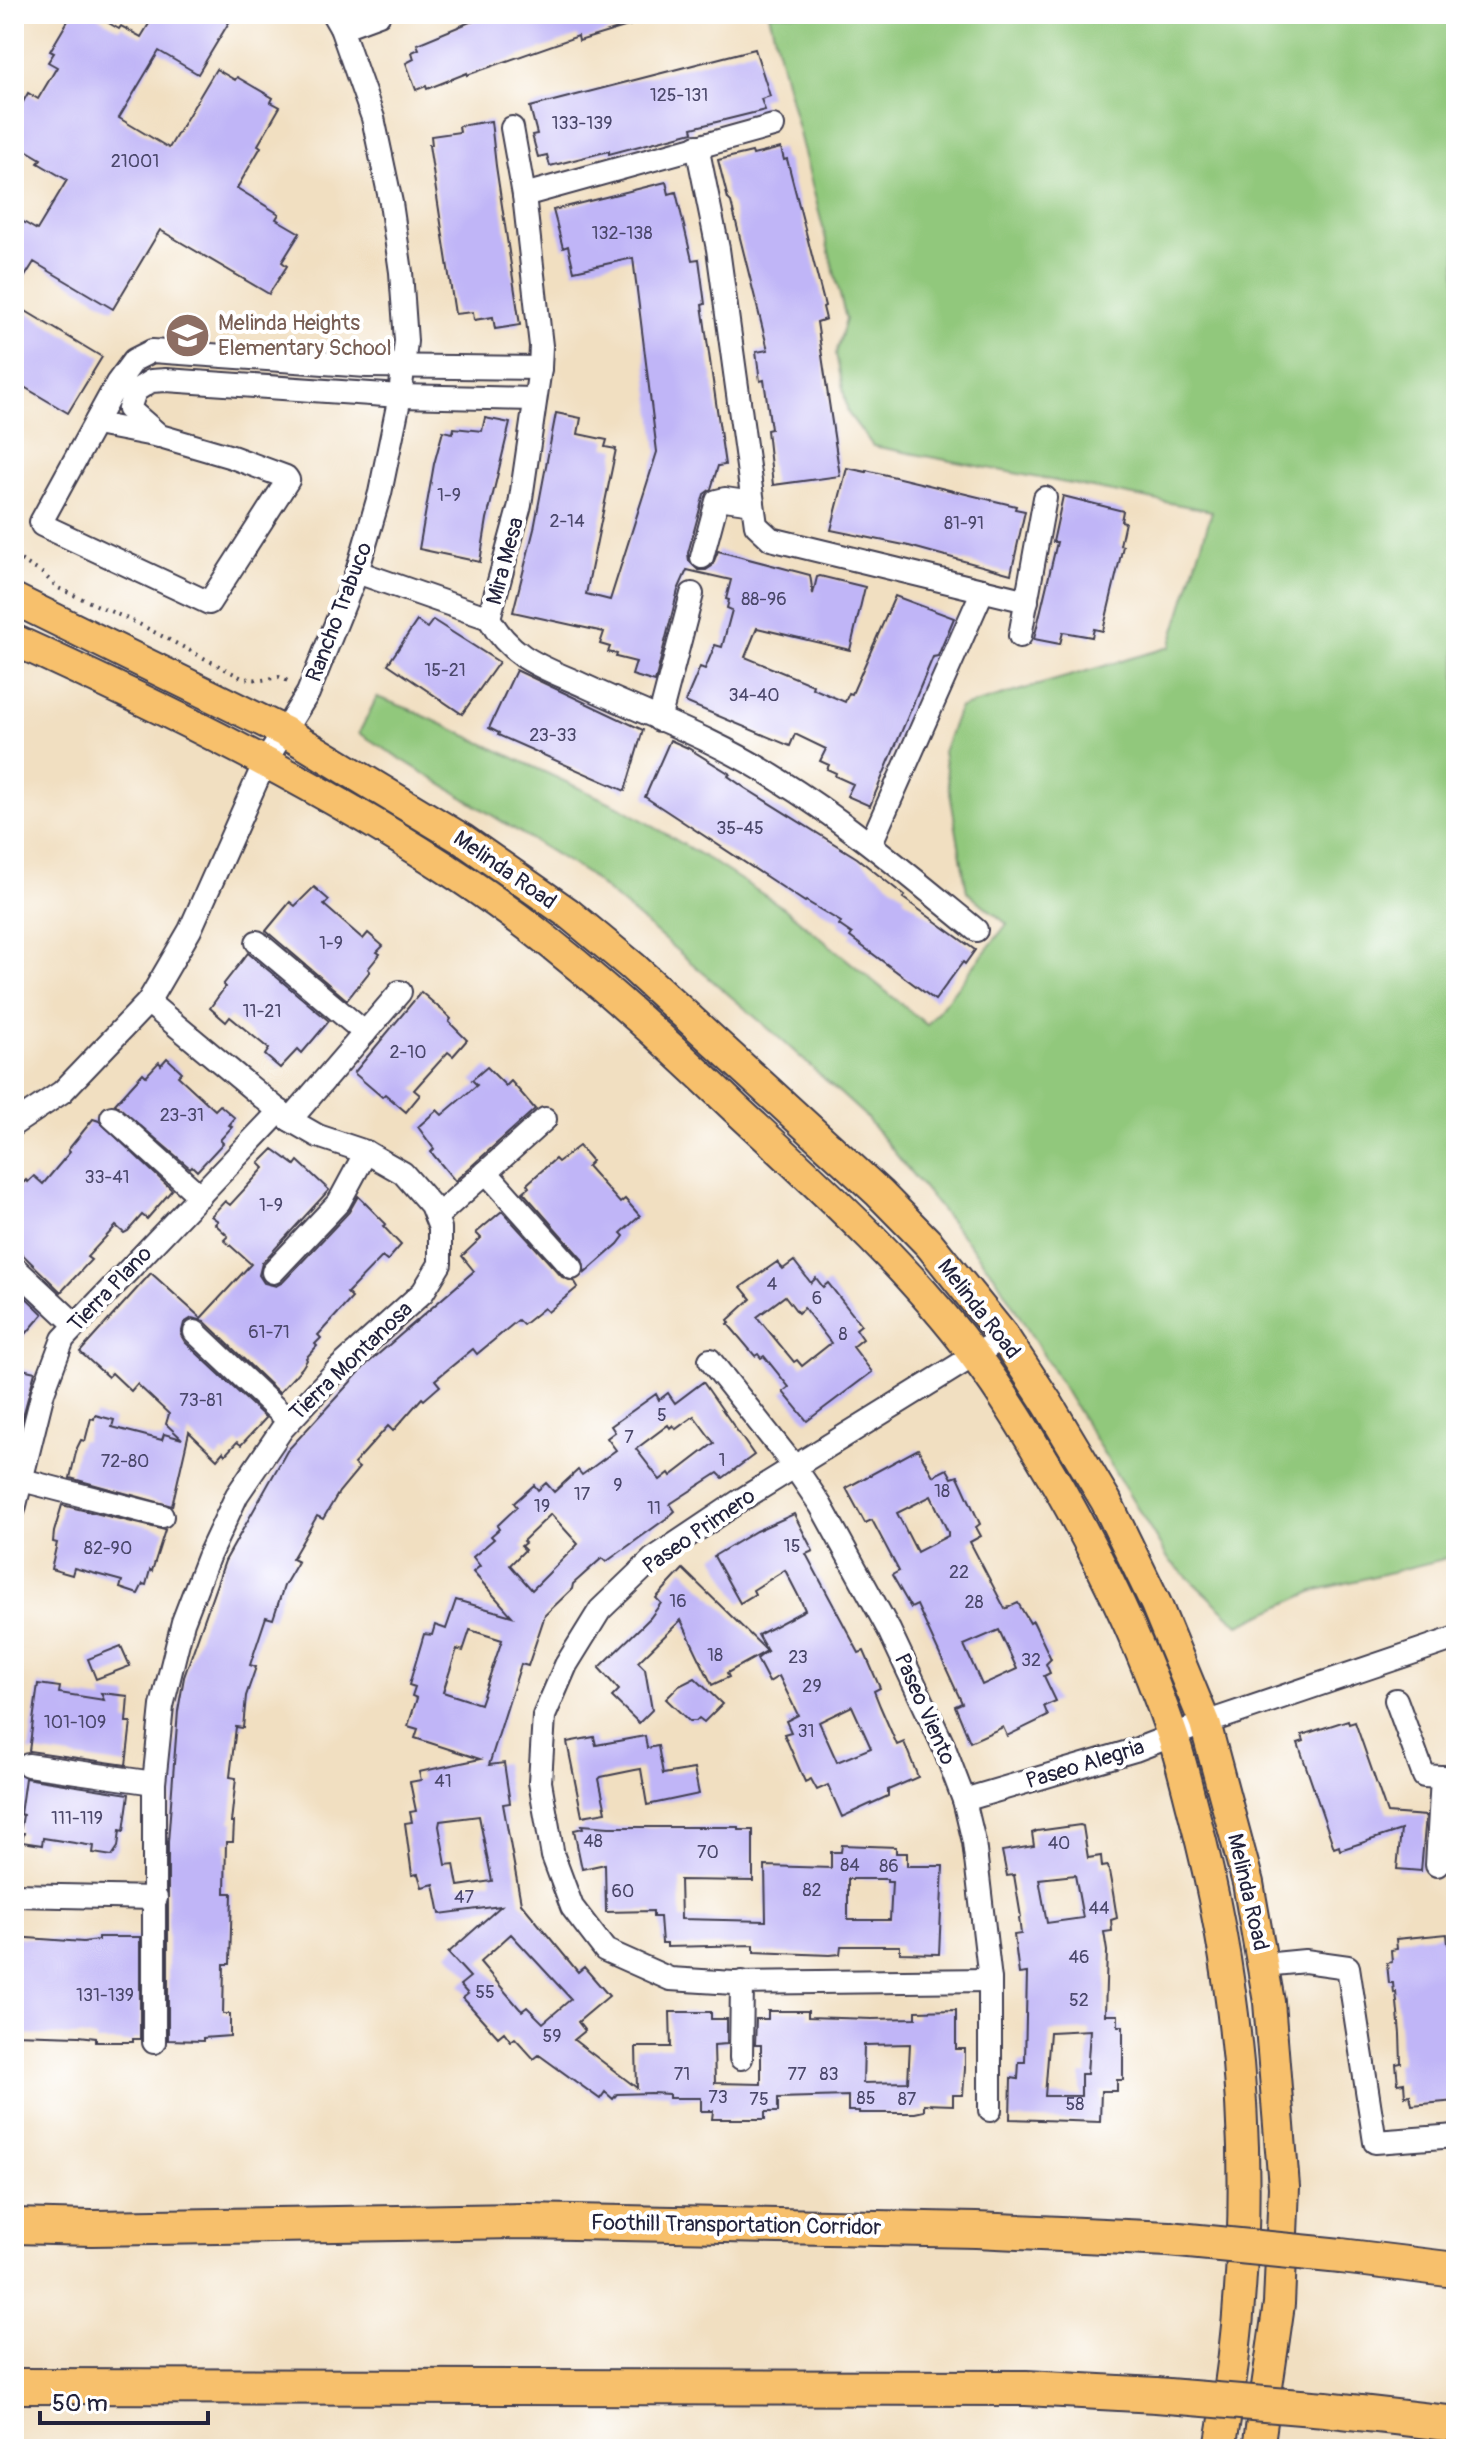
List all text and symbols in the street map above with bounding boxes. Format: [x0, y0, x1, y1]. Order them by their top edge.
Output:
house number: 125-131 [650, 84, 708, 107]
house number: 133-139 [551, 112, 613, 135]
house number: 21001 [111, 150, 159, 173]
house number: 132-138 [592, 222, 652, 245]
place label: Melinda Heights Elementary School [218, 309, 392, 362]
school or university icon: Melinda Heights Elementary School [163, 312, 211, 360]
house number: 1-9 [437, 484, 461, 507]
house number: 2-14 [549, 510, 585, 533]
house number: 81-91 [944, 512, 984, 535]
street label: Mira Mesa [480, 514, 530, 608]
street label: Rancho Trabuco [300, 538, 379, 686]
house number: 88-96 [741, 588, 787, 611]
house number: 15-21 [424, 659, 466, 682]
house number: 34-40 [729, 684, 779, 707]
house number: 23-33 [529, 724, 577, 747]
house number: 35-45 [716, 817, 764, 840]
street label: Melinda Road [448, 824, 562, 916]
house number: 1-9 [319, 932, 343, 955]
house number: 11-21 [243, 1000, 281, 1023]
house number: 2-10 [389, 1041, 427, 1064]
house number: 23-31 [160, 1104, 204, 1127]
house number: 33-41 [84, 1166, 130, 1189]
house number: 1-9 [259, 1194, 283, 1217]
street label: Tierra Plano [62, 1240, 158, 1338]
street label: Melinda Road [931, 1253, 1027, 1365]
house number: 4 [767, 1273, 778, 1296]
house number: 6 [812, 1287, 822, 1310]
street label: Tierra Montanosa [284, 1295, 418, 1427]
house number: 61-71 [248, 1321, 290, 1344]
house number: 8 [838, 1323, 848, 1346]
house number: 73-81 [179, 1389, 223, 1412]
house number: 5 [657, 1404, 667, 1427]
house number: 7 [624, 1426, 634, 1449]
house number: 1 [718, 1449, 726, 1472]
house number: 72-80 [101, 1450, 149, 1473]
house number: 9 [613, 1474, 623, 1497]
house number: 18 [934, 1480, 950, 1503]
street label: Paseo Primero [637, 1482, 761, 1580]
house number: 17 [574, 1483, 591, 1506]
house number: 19 [534, 1495, 550, 1518]
house number: 11 [647, 1497, 661, 1520]
house number: 15 [784, 1535, 800, 1558]
house number: 82-90 [84, 1537, 132, 1560]
house number: 22 [949, 1561, 969, 1584]
house number: 16 [669, 1590, 687, 1613]
house number: 28 [964, 1591, 984, 1614]
house number: 18 [707, 1644, 723, 1667]
house number: 23 [788, 1646, 808, 1669]
street label: Paseo Viento [888, 1649, 962, 1769]
house number: 32 [1021, 1649, 1041, 1672]
house number: 29 [802, 1675, 822, 1698]
house number: 101-109 [44, 1711, 106, 1734]
house number: 31 [797, 1720, 815, 1743]
street label: Paseo Alegria [1022, 1733, 1148, 1795]
house number: 41 [434, 1770, 452, 1793]
house number: 111-119 [51, 1807, 103, 1830]
house number: 48 [583, 1830, 603, 1853]
street label: Melinda Road [1221, 1831, 1275, 1953]
house number: 40 [1048, 1832, 1070, 1855]
house number: 70 [697, 1841, 719, 1864]
house number: 84 [840, 1854, 860, 1877]
house number: 86 [879, 1855, 899, 1878]
house number: 82 [802, 1879, 822, 1902]
house number: 60 [612, 1880, 634, 1903]
house number: 47 [454, 1886, 474, 1909]
house number: 44 [1089, 1897, 1110, 1920]
house number: 46 [1069, 1946, 1089, 1969]
house number: 55 [475, 1981, 495, 2004]
house number: 131-139 [76, 1984, 134, 2007]
house number: 52 [1069, 1989, 1089, 2012]
house number: 59 [542, 2025, 562, 2048]
house number: 71 [674, 2063, 690, 2086]
house number: 77 [787, 2063, 807, 2086]
house number: 83 [819, 2063, 839, 2086]
house number: 73 [708, 2086, 728, 2109]
house number: 85 [857, 2087, 875, 2110]
house number: 75 [749, 2088, 769, 2111]
house number: 87 [898, 2088, 917, 2111]
house number: 58 [1066, 2093, 1084, 2116]
street label: Foothill Transportation Corridor [591, 2208, 881, 2242]
scale bar [40, 2375, 208, 2425]
text: 50 m [52, 2389, 108, 2418]

